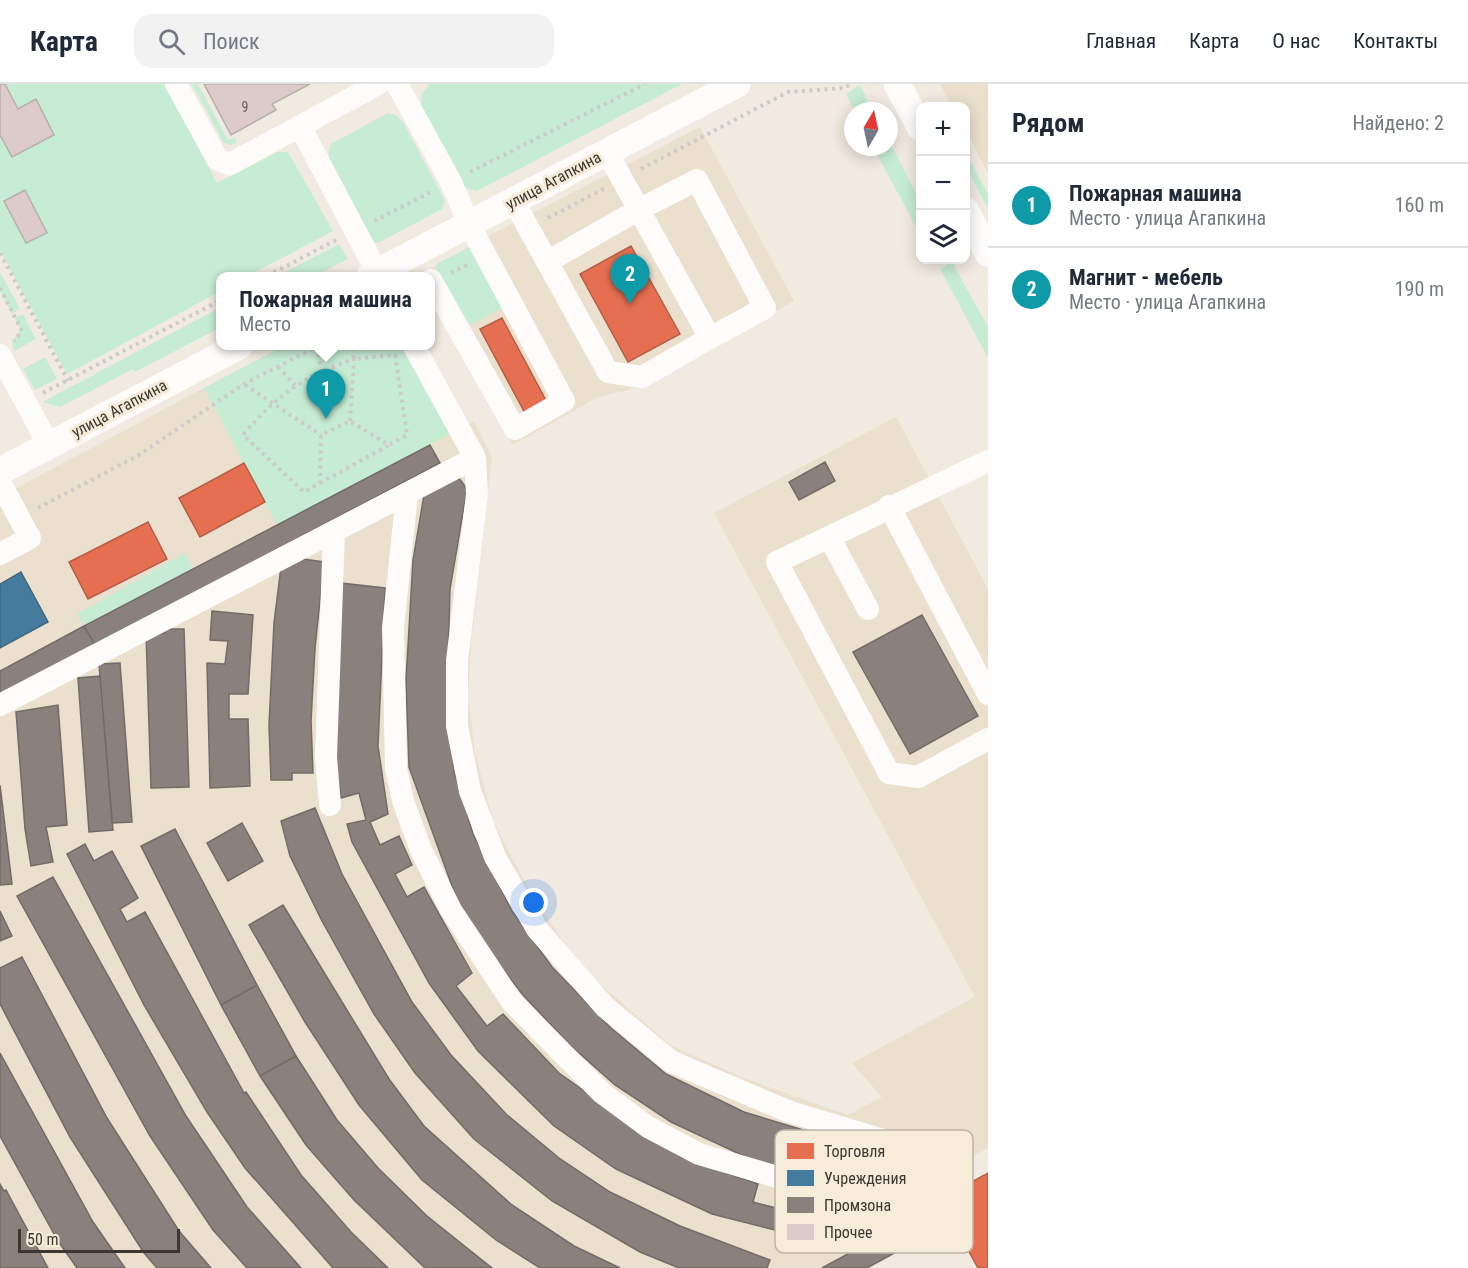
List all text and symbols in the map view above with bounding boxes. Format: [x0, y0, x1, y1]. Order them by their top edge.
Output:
search box [134, 14, 554, 68]
text: Карта [30, 25, 98, 58]
icon: search [155, 25, 188, 58]
text: Поиск [203, 29, 260, 54]
text: Главная [1086, 29, 1156, 53]
text: Карта [1189, 29, 1239, 53]
text: О нас [1272, 29, 1320, 53]
text: Контакты [1353, 29, 1438, 53]
house number: 9 [242, 99, 248, 115]
north arrow [844, 102, 898, 156]
map controls [916, 102, 970, 264]
button: + [916, 102, 970, 156]
text: Рядом [1012, 108, 1084, 138]
text: Найдено: 2 [1352, 111, 1444, 135]
street label: улица Агапкина [502, 147, 604, 213]
button: − [916, 156, 970, 210]
text: Пожарная машина [1069, 181, 1242, 206]
text: 1 [1026, 193, 1037, 217]
text: 160 m [1395, 193, 1444, 217]
text: Место · улица Агапкина [1069, 206, 1266, 230]
button: layers [916, 210, 970, 264]
pin: 2 [610, 254, 650, 304]
text: Магнит - мебель [1069, 265, 1223, 290]
popup [216, 272, 435, 350]
text: 2 [1026, 277, 1037, 301]
text: 190 m [1395, 277, 1444, 301]
text: Пожарная машина [239, 287, 412, 312]
text: Место · улица Агапкина [1069, 290, 1266, 314]
text: Место [239, 312, 291, 336]
pin: 1 [306, 370, 346, 419]
street label: улица Агапкина [68, 375, 170, 441]
your location [519, 888, 548, 917]
legend [775, 1130, 973, 1253]
text: Торговля [824, 1142, 885, 1161]
text: Учреждения [824, 1169, 906, 1188]
text: Промзона [824, 1196, 891, 1215]
text: Прочее [824, 1223, 873, 1242]
scale bar [18, 1226, 180, 1254]
text: 50 m [27, 1230, 59, 1249]

